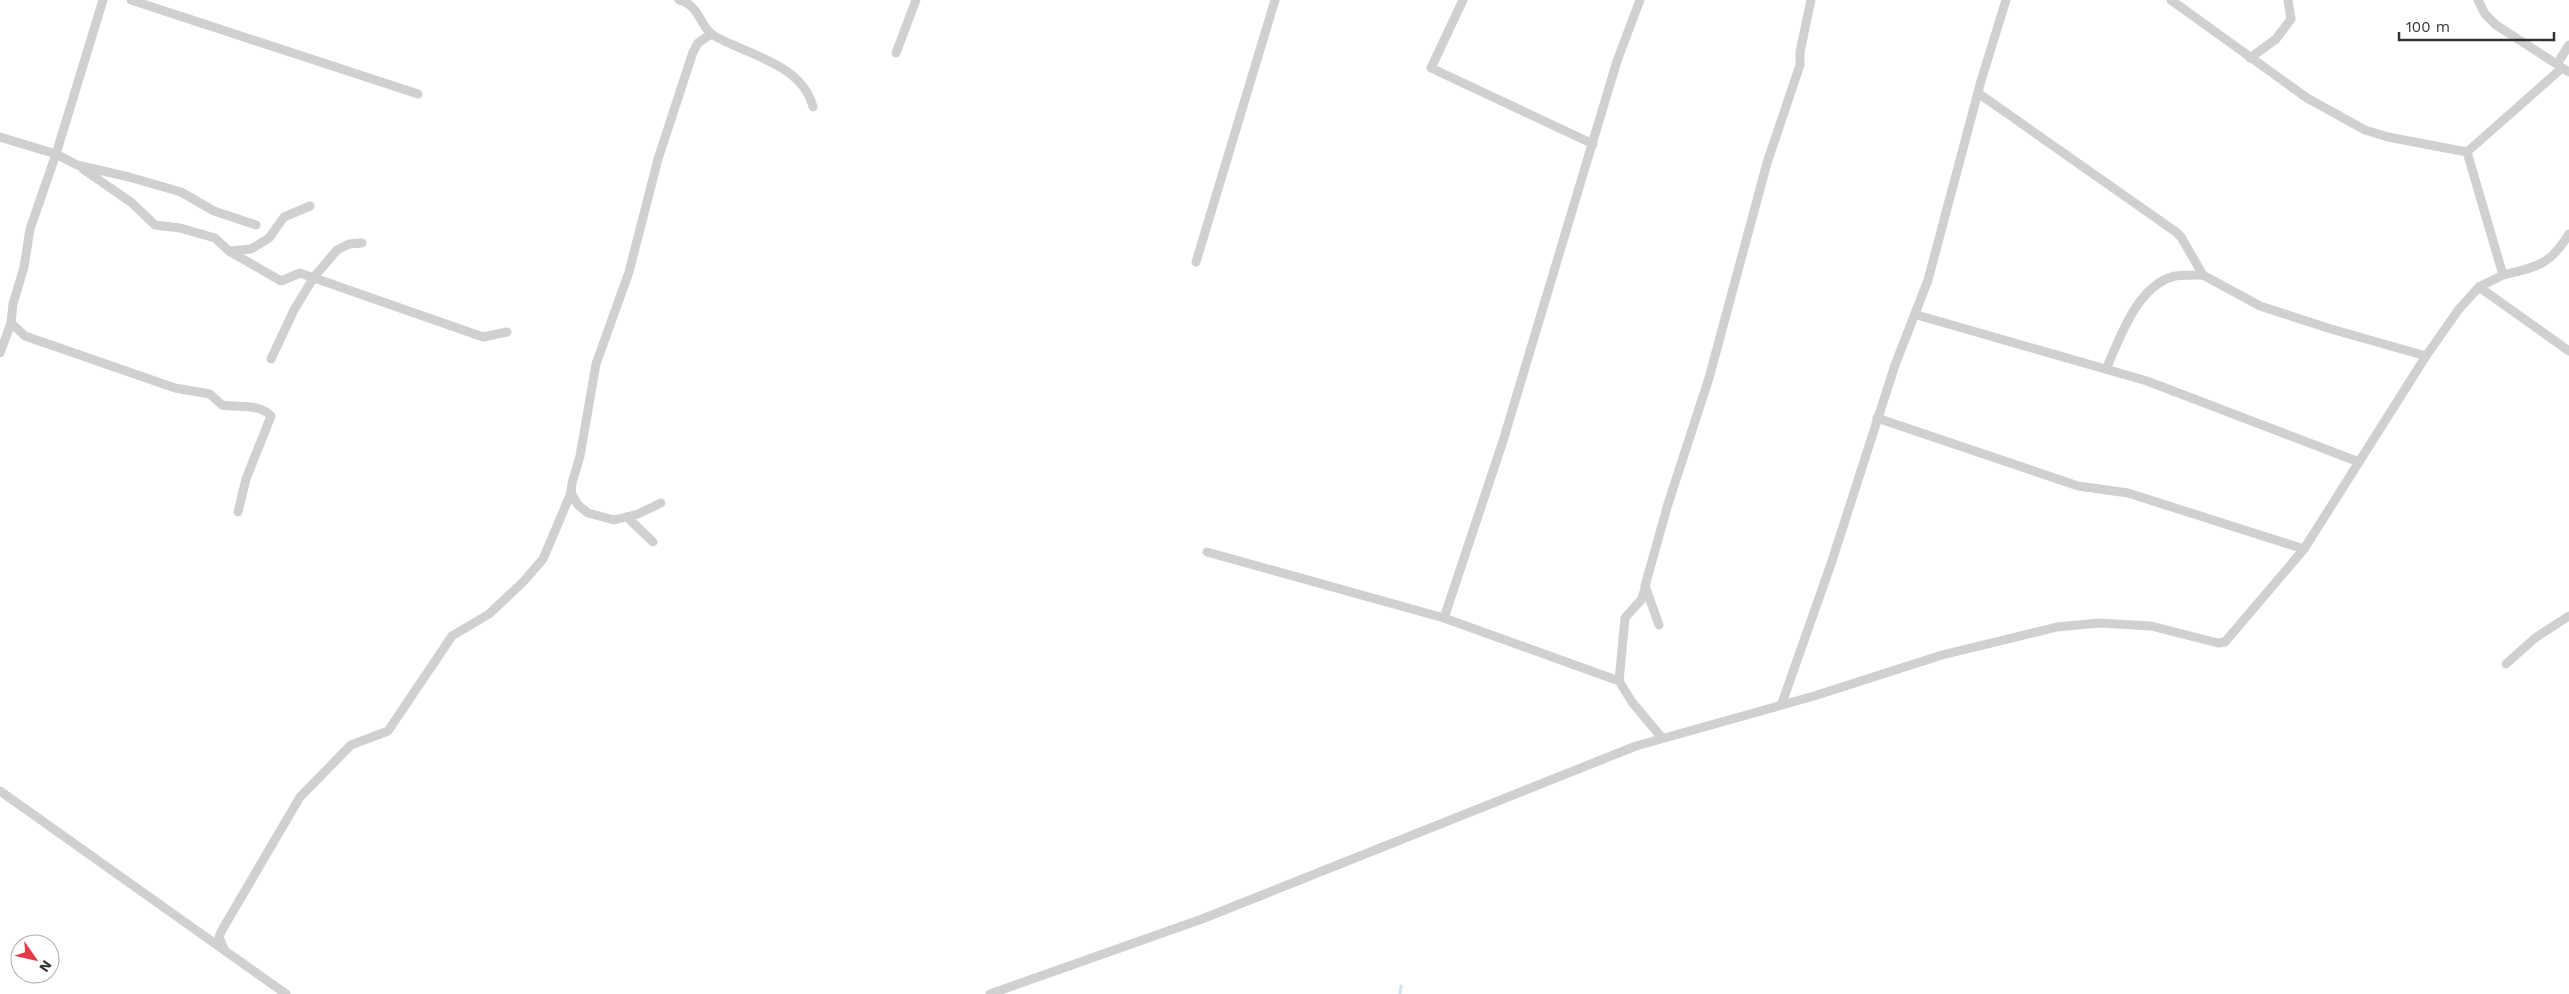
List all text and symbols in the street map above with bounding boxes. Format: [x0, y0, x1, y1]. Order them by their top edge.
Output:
scale bar [2399, 10, 2554, 42]
text: 100 m [2406, 18, 2450, 36]
north arrow [10, 934, 60, 984]
text: N [36, 957, 55, 975]

